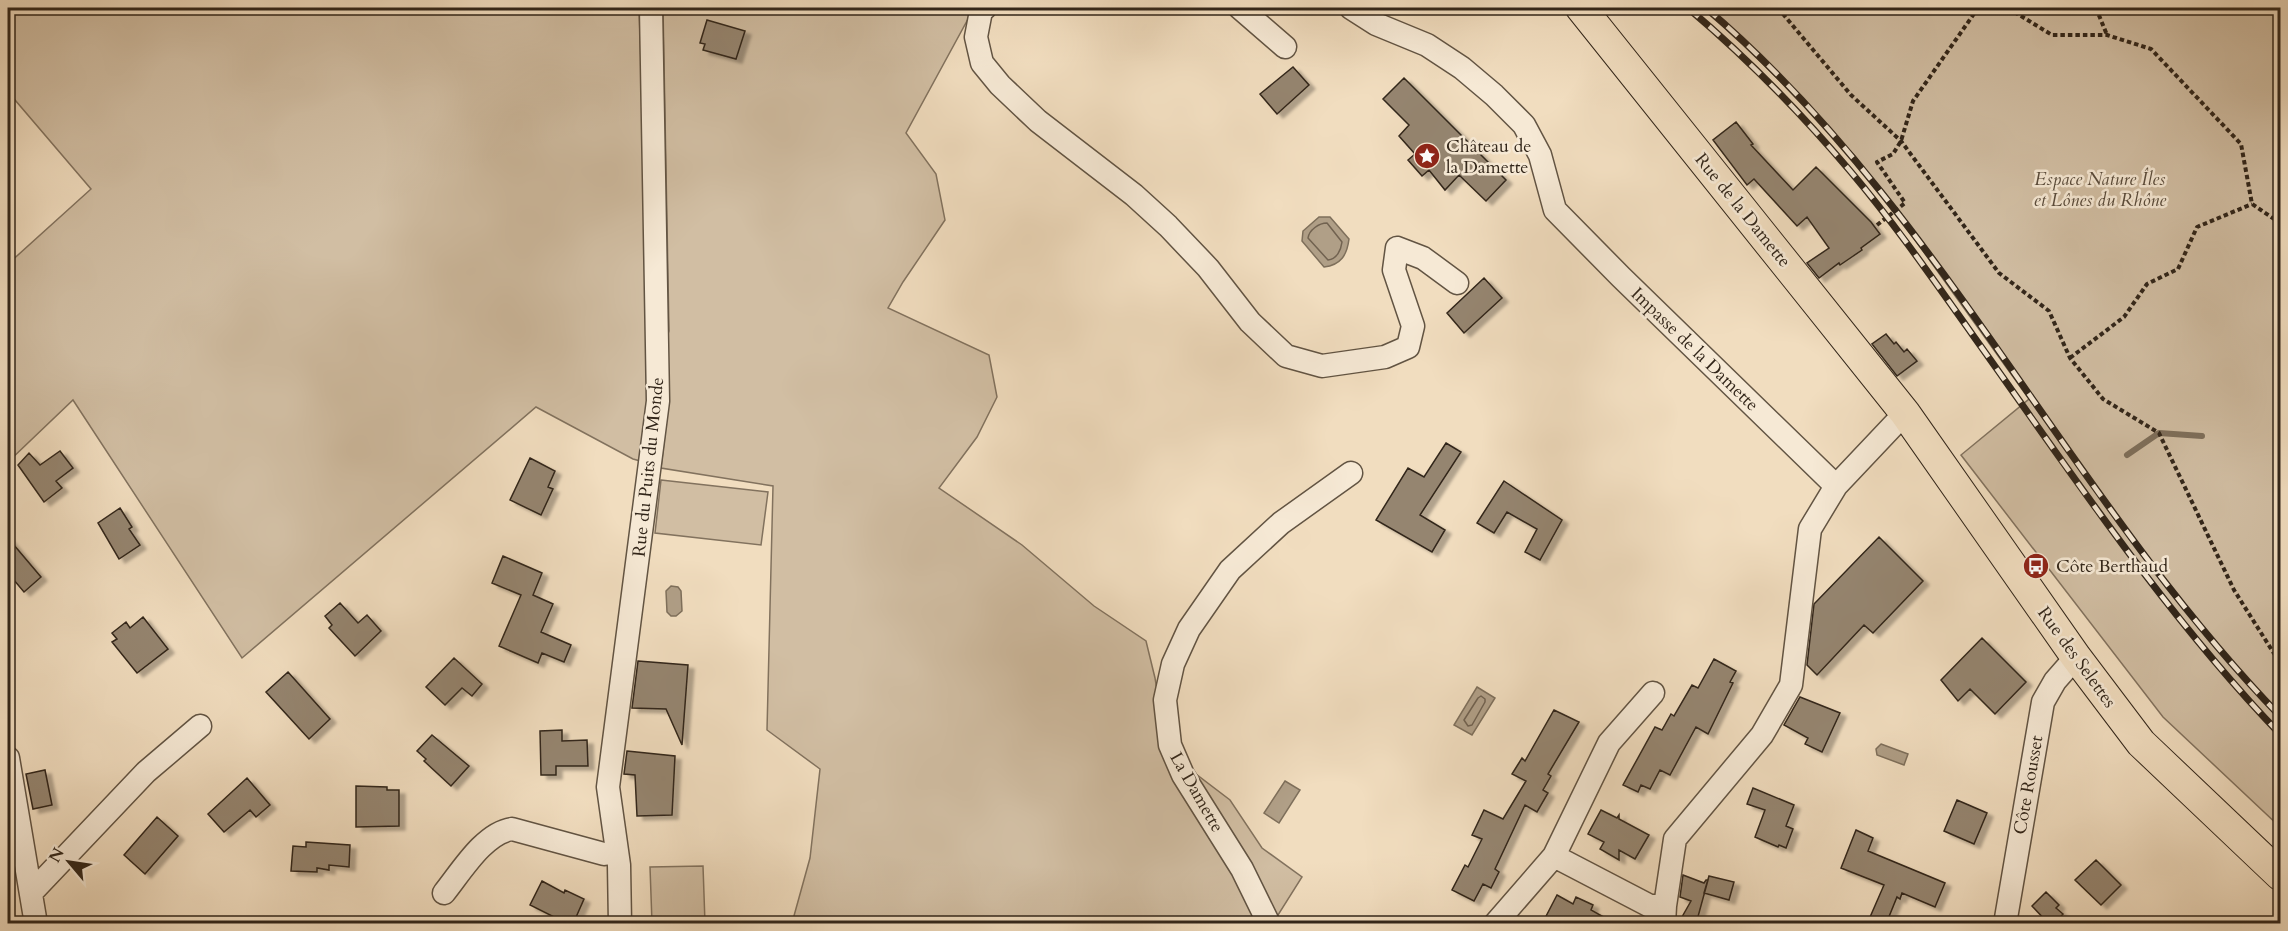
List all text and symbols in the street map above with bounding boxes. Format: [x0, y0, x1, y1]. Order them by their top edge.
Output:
place label: Château de la Damette [1446, 134, 1532, 180]
place icon: Château de la Damette [1412, 141, 1442, 171]
street label: Rue de la Damette [1689, 148, 1797, 273]
park label: Espace Nature Îles et Lônes du Rhône [2034, 167, 2167, 213]
street label: Impasse de la Damette [1625, 282, 1764, 417]
street label: Rue du Puits du Monde [627, 376, 670, 558]
bus stop icon: Côte Berthaud [2021, 551, 2051, 581]
place label: Côte Berthaud [2056, 554, 2168, 579]
street label: Rue des Selettes [2031, 602, 2122, 713]
street label: Côte Rousset [2007, 733, 2050, 837]
street label: La Damette [1164, 748, 1230, 837]
north arrow [39, 832, 99, 892]
text: N [44, 844, 70, 867]

